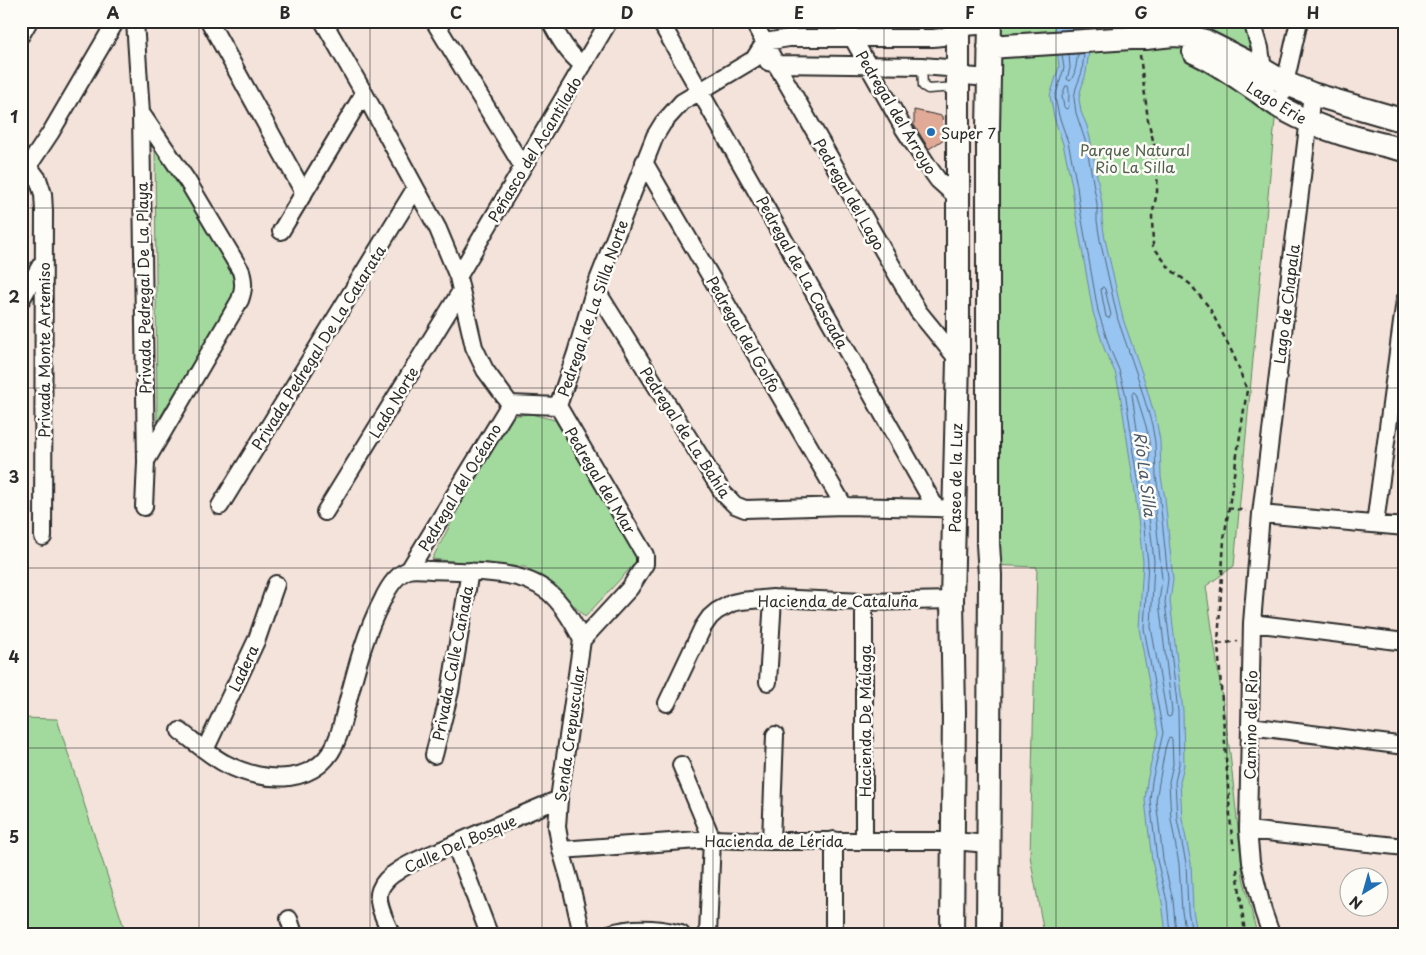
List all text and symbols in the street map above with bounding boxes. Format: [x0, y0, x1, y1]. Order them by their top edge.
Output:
text: A [107, 0, 120, 24]
text: B [280, 0, 291, 24]
text: C [450, 0, 462, 24]
text: D [621, 0, 633, 24]
text: E [794, 0, 804, 24]
text: F [965, 0, 975, 24]
text: G [1134, 0, 1148, 24]
text: H [1307, 0, 1319, 24]
street label: Pedregal del Arroyo [851, 46, 943, 178]
street label: Peñasco del Acantilado [481, 72, 587, 226]
street label: Lago Erie [1242, 75, 1312, 129]
text: 1 [10, 104, 18, 128]
place label: Super 7 [941, 121, 996, 144]
marker: Super 7 [925, 126, 937, 138]
street label: Pedregal del Lago [809, 134, 891, 254]
park label: Parque Natural Rio La Silla [1080, 138, 1190, 178]
street label: Privada Pedregal De La Playa [130, 181, 156, 394]
street label: Pedregal de La Cascada [751, 192, 855, 353]
street label: Pedregal de La Silla Norte [551, 216, 633, 399]
street label: Privada Pedregal De La Catarata [245, 240, 391, 454]
street label: Lago de Chapala [1267, 242, 1305, 365]
street label: Privada Monte Artemiso [32, 262, 55, 438]
street label: Pedregal del Golfo [701, 272, 787, 396]
text: 2 [8, 284, 20, 308]
street label: Lado Norte [363, 362, 423, 442]
street label: Pedregal de La Bahía [635, 362, 737, 503]
street label: Pedregal del Océano [412, 419, 506, 555]
street label: Pedregal del Mar [560, 422, 642, 538]
street label: Paseo de la Luz [943, 423, 967, 533]
water label: Río La Silla [1129, 430, 1163, 518]
text: 3 [9, 464, 19, 488]
street label: Privada Calle Cañada [426, 583, 478, 742]
street label: Hacienda de Cataluña [758, 589, 919, 612]
street label: Ladera [222, 640, 264, 695]
text: 4 [9, 644, 20, 668]
street label: Hacienda De Málaga [853, 644, 876, 797]
street label: Senda Crepuscular [548, 665, 590, 803]
street label: Camino del Río [1238, 670, 1262, 780]
street label: Calle Del Bosque [400, 808, 520, 878]
text: 5 [9, 824, 19, 848]
street label: Hacienda de Lérida [704, 829, 844, 852]
north arrow [1338, 868, 1388, 918]
text: N [1345, 891, 1367, 915]

